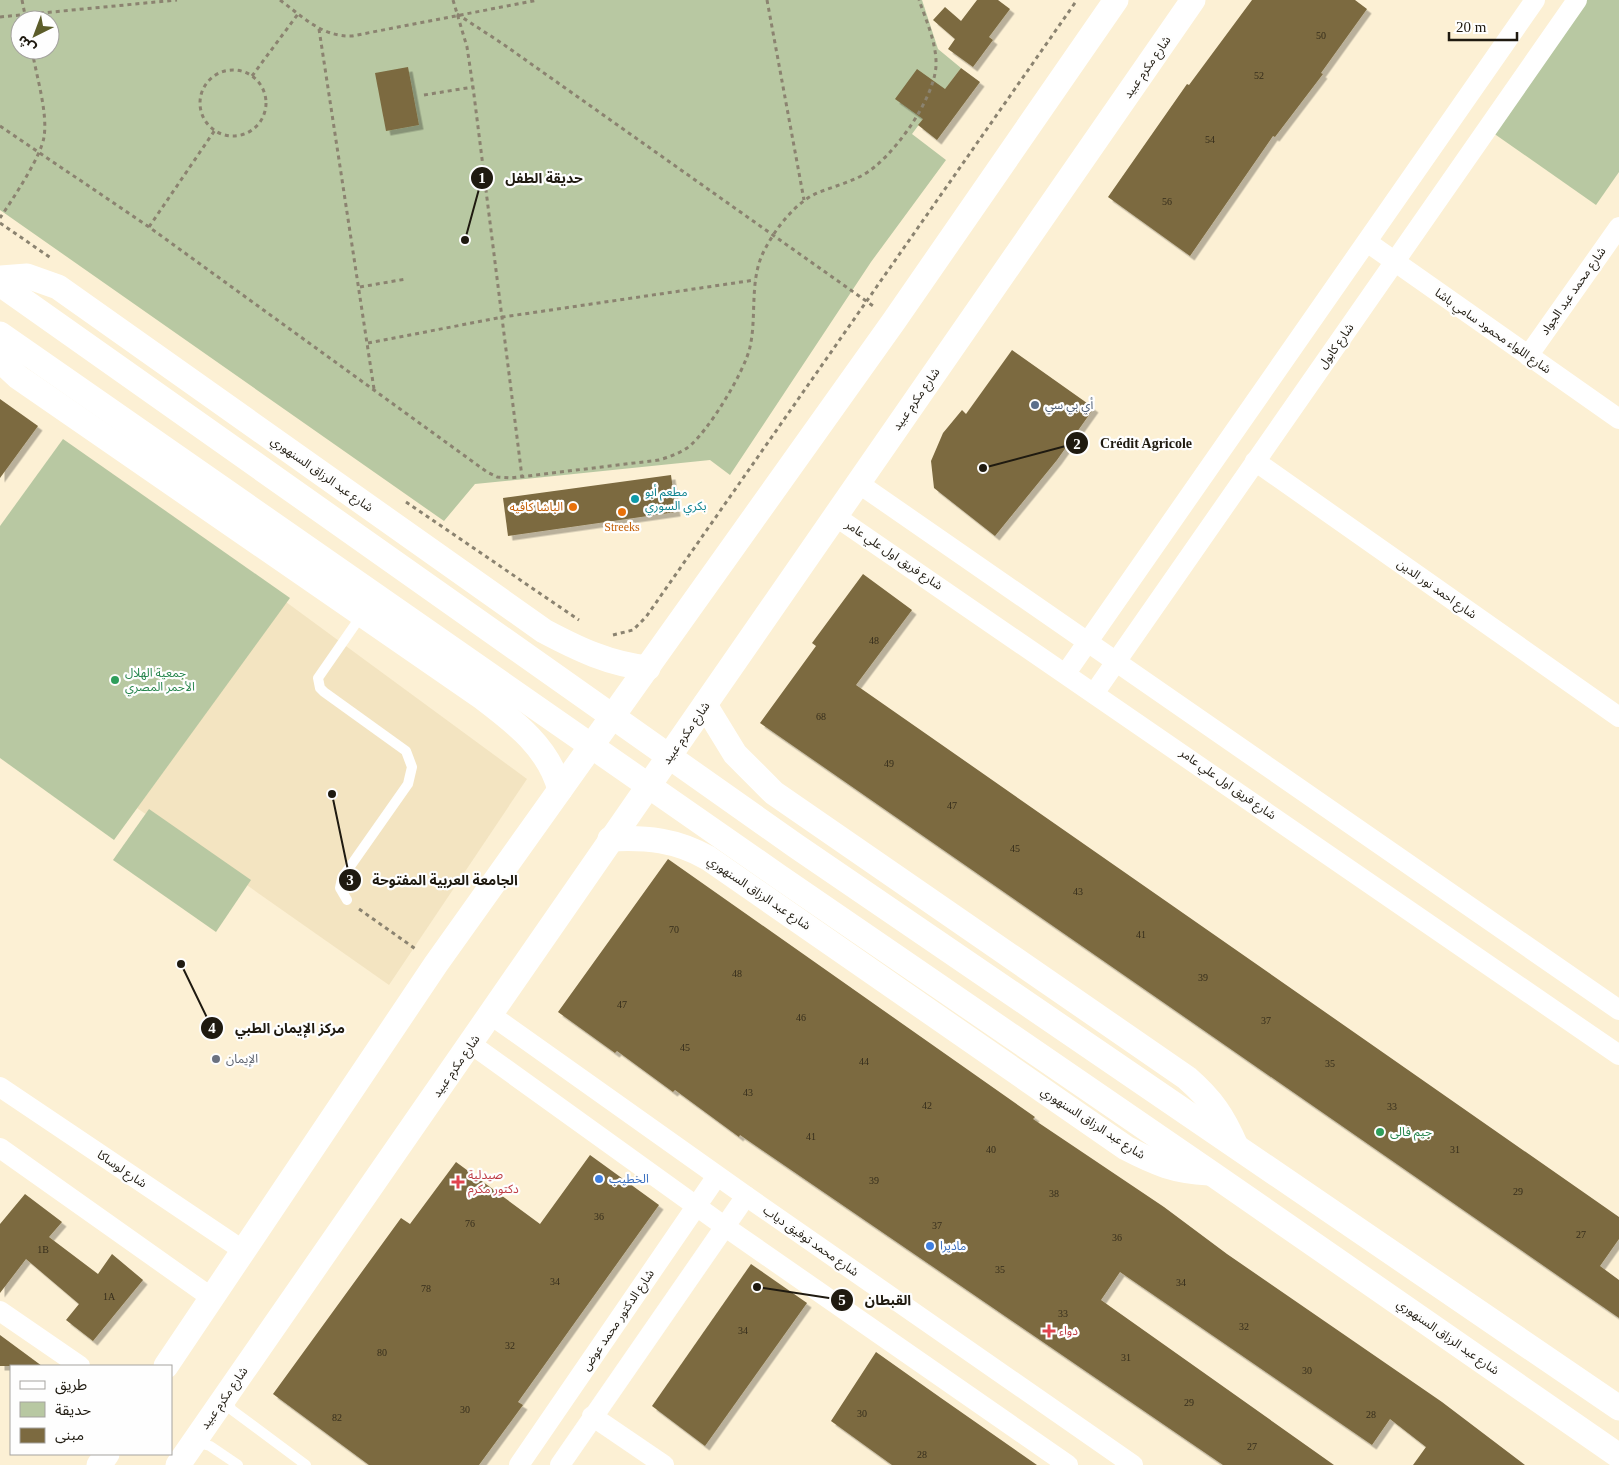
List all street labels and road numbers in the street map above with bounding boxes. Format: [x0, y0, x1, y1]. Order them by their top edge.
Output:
street label: شارع مكرم عبيد [1120, 33, 1175, 102]
street label: شارع محمد عبد الجواد [1537, 244, 1610, 339]
street label: شارع اللواء محمود سامي باشا [1431, 286, 1554, 379]
street label: شارع كابول [1315, 321, 1358, 372]
street label: شارع مكرم عبيد [889, 365, 944, 434]
street label: شارع عبد الرزاق السنهوري [267, 433, 376, 517]
street label: شارع فريق اول علي عامر [840, 517, 945, 595]
street label: شارع احمد نور الدين [1393, 556, 1479, 623]
street label: شارع مكرم عبيد [659, 699, 714, 768]
street label: شارع فريق اول علي عامر [1175, 745, 1279, 825]
street label: شارع عبد الرزاق السنهوري [703, 853, 813, 935]
street label: شارع مكرم عبيد [429, 1032, 484, 1101]
street label: شارع عبد الرزاق السنهوري [1037, 1084, 1148, 1164]
street label: شارع لوساكا [94, 1147, 149, 1192]
street label: شارع محمد توفيق دياب [759, 1203, 861, 1281]
street label: شارع الدكتور محمد عوض [579, 1267, 659, 1374]
street label: شارع عبد الرزاق السنهوري [1393, 1296, 1502, 1380]
street label: شارع مكرم عبيد [197, 1364, 252, 1433]

